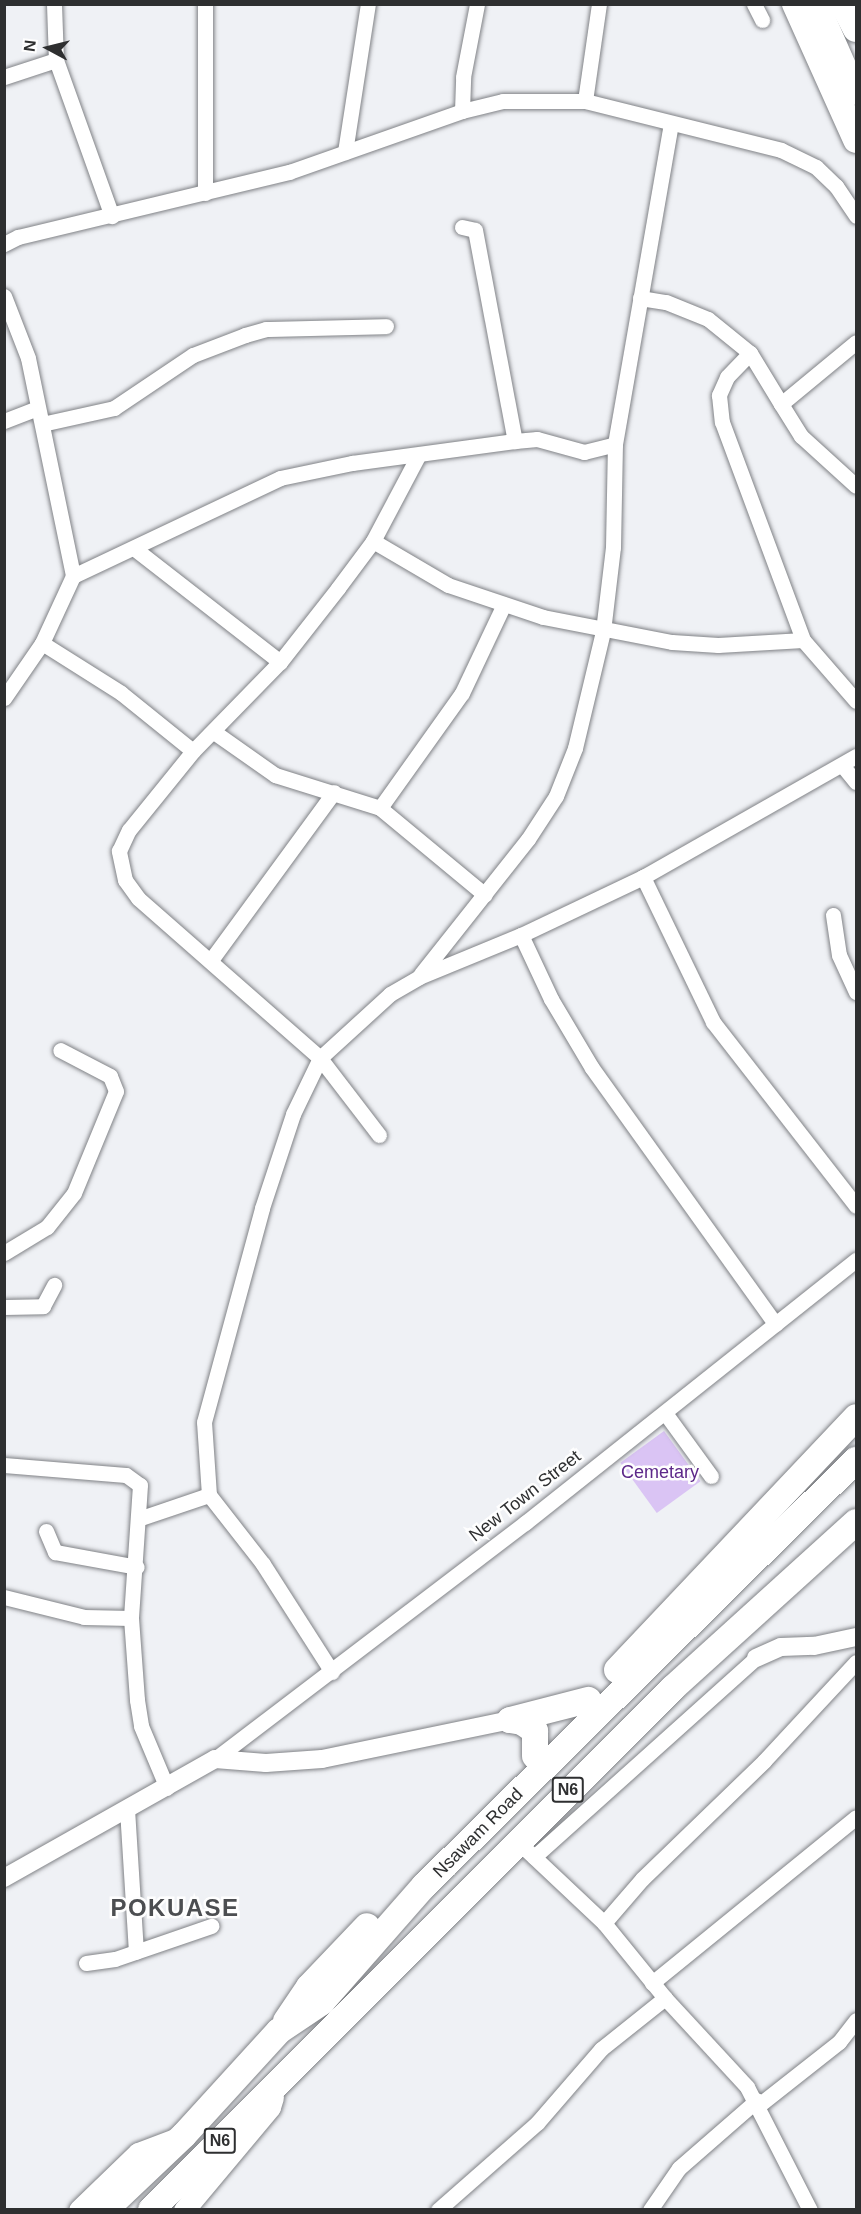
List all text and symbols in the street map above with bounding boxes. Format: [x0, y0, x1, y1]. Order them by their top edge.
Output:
north arrow [18, 18, 78, 78]
text: N [20, 39, 39, 53]
street label: New Town Street [465, 1446, 585, 1546]
park label: Cemetary [621, 1461, 699, 1483]
road number: N6 [552, 1777, 584, 1803]
street label: Nsawam Road [429, 1784, 527, 1882]
district label: POKUASE [110, 1894, 240, 1922]
road number: N6 [204, 2128, 236, 2154]

